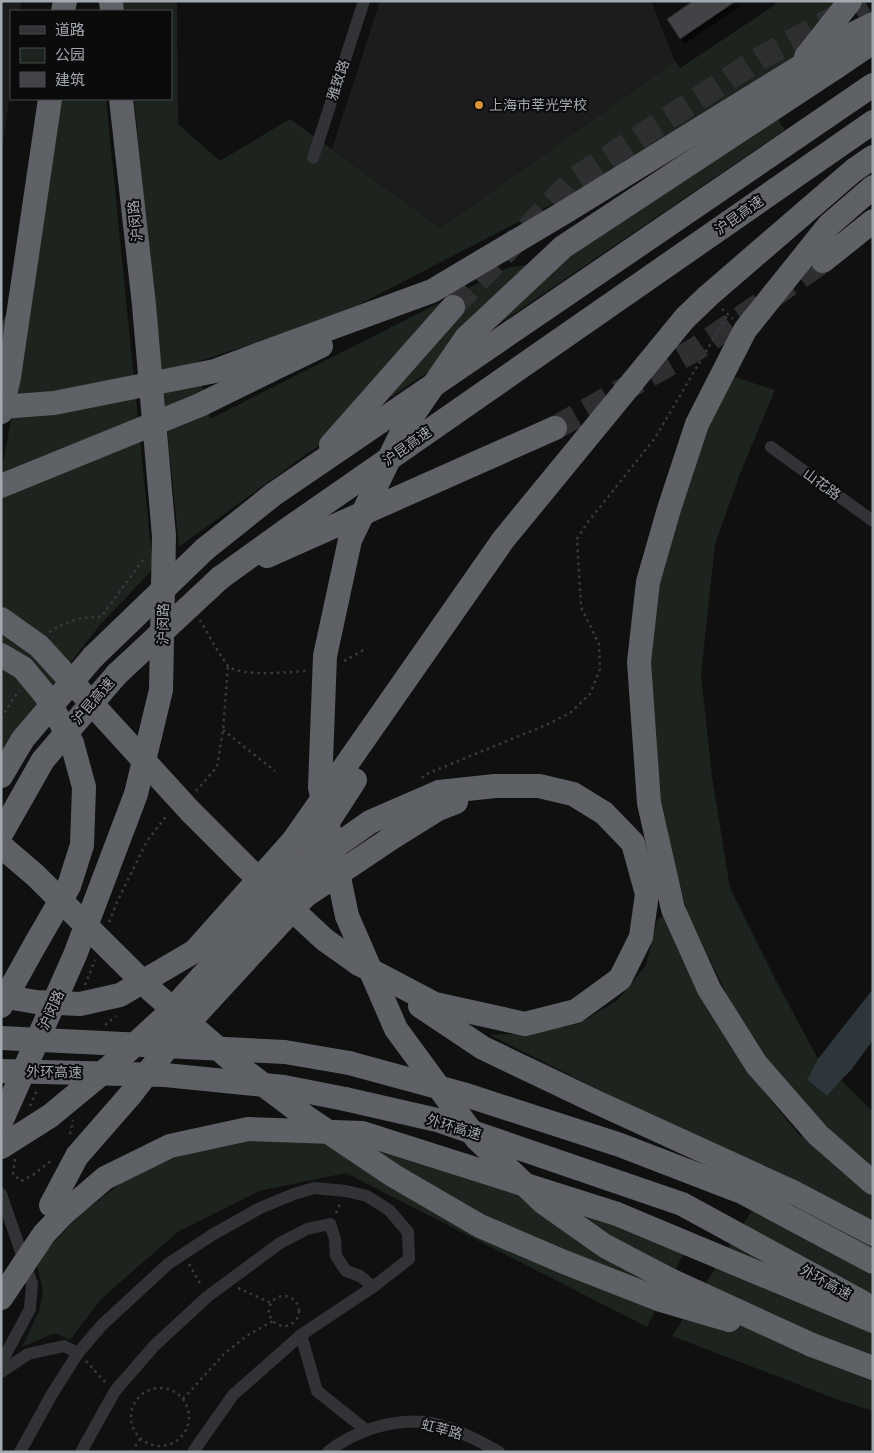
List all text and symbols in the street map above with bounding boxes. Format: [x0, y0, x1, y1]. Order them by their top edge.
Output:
legend [10, 10, 172, 100]
text: 道路 [55, 19, 85, 41]
text: 公园 [55, 44, 85, 66]
street label: 雅致路 [322, 57, 354, 103]
text: 建筑 [55, 69, 85, 91]
place label: 上海市莘光学校 [489, 95, 587, 115]
marker: 上海市莘光学校 [473, 99, 485, 111]
street label: 沪昆高速 [710, 191, 768, 239]
street label: 沪闵路 [123, 199, 147, 243]
street label: 沪昆高速 [378, 422, 436, 470]
street label: 山花路 [799, 464, 845, 504]
street label: 沪闵路 [153, 603, 173, 645]
street label: 沪昆高速 [67, 673, 119, 729]
street label: 沪闵路 [33, 987, 69, 1033]
street label: 外环高速 [26, 1062, 82, 1082]
street label: 外环高速 [424, 1109, 484, 1145]
street label: 外环高速 [797, 1260, 855, 1304]
street label: 虹莘路 [419, 1414, 465, 1444]

